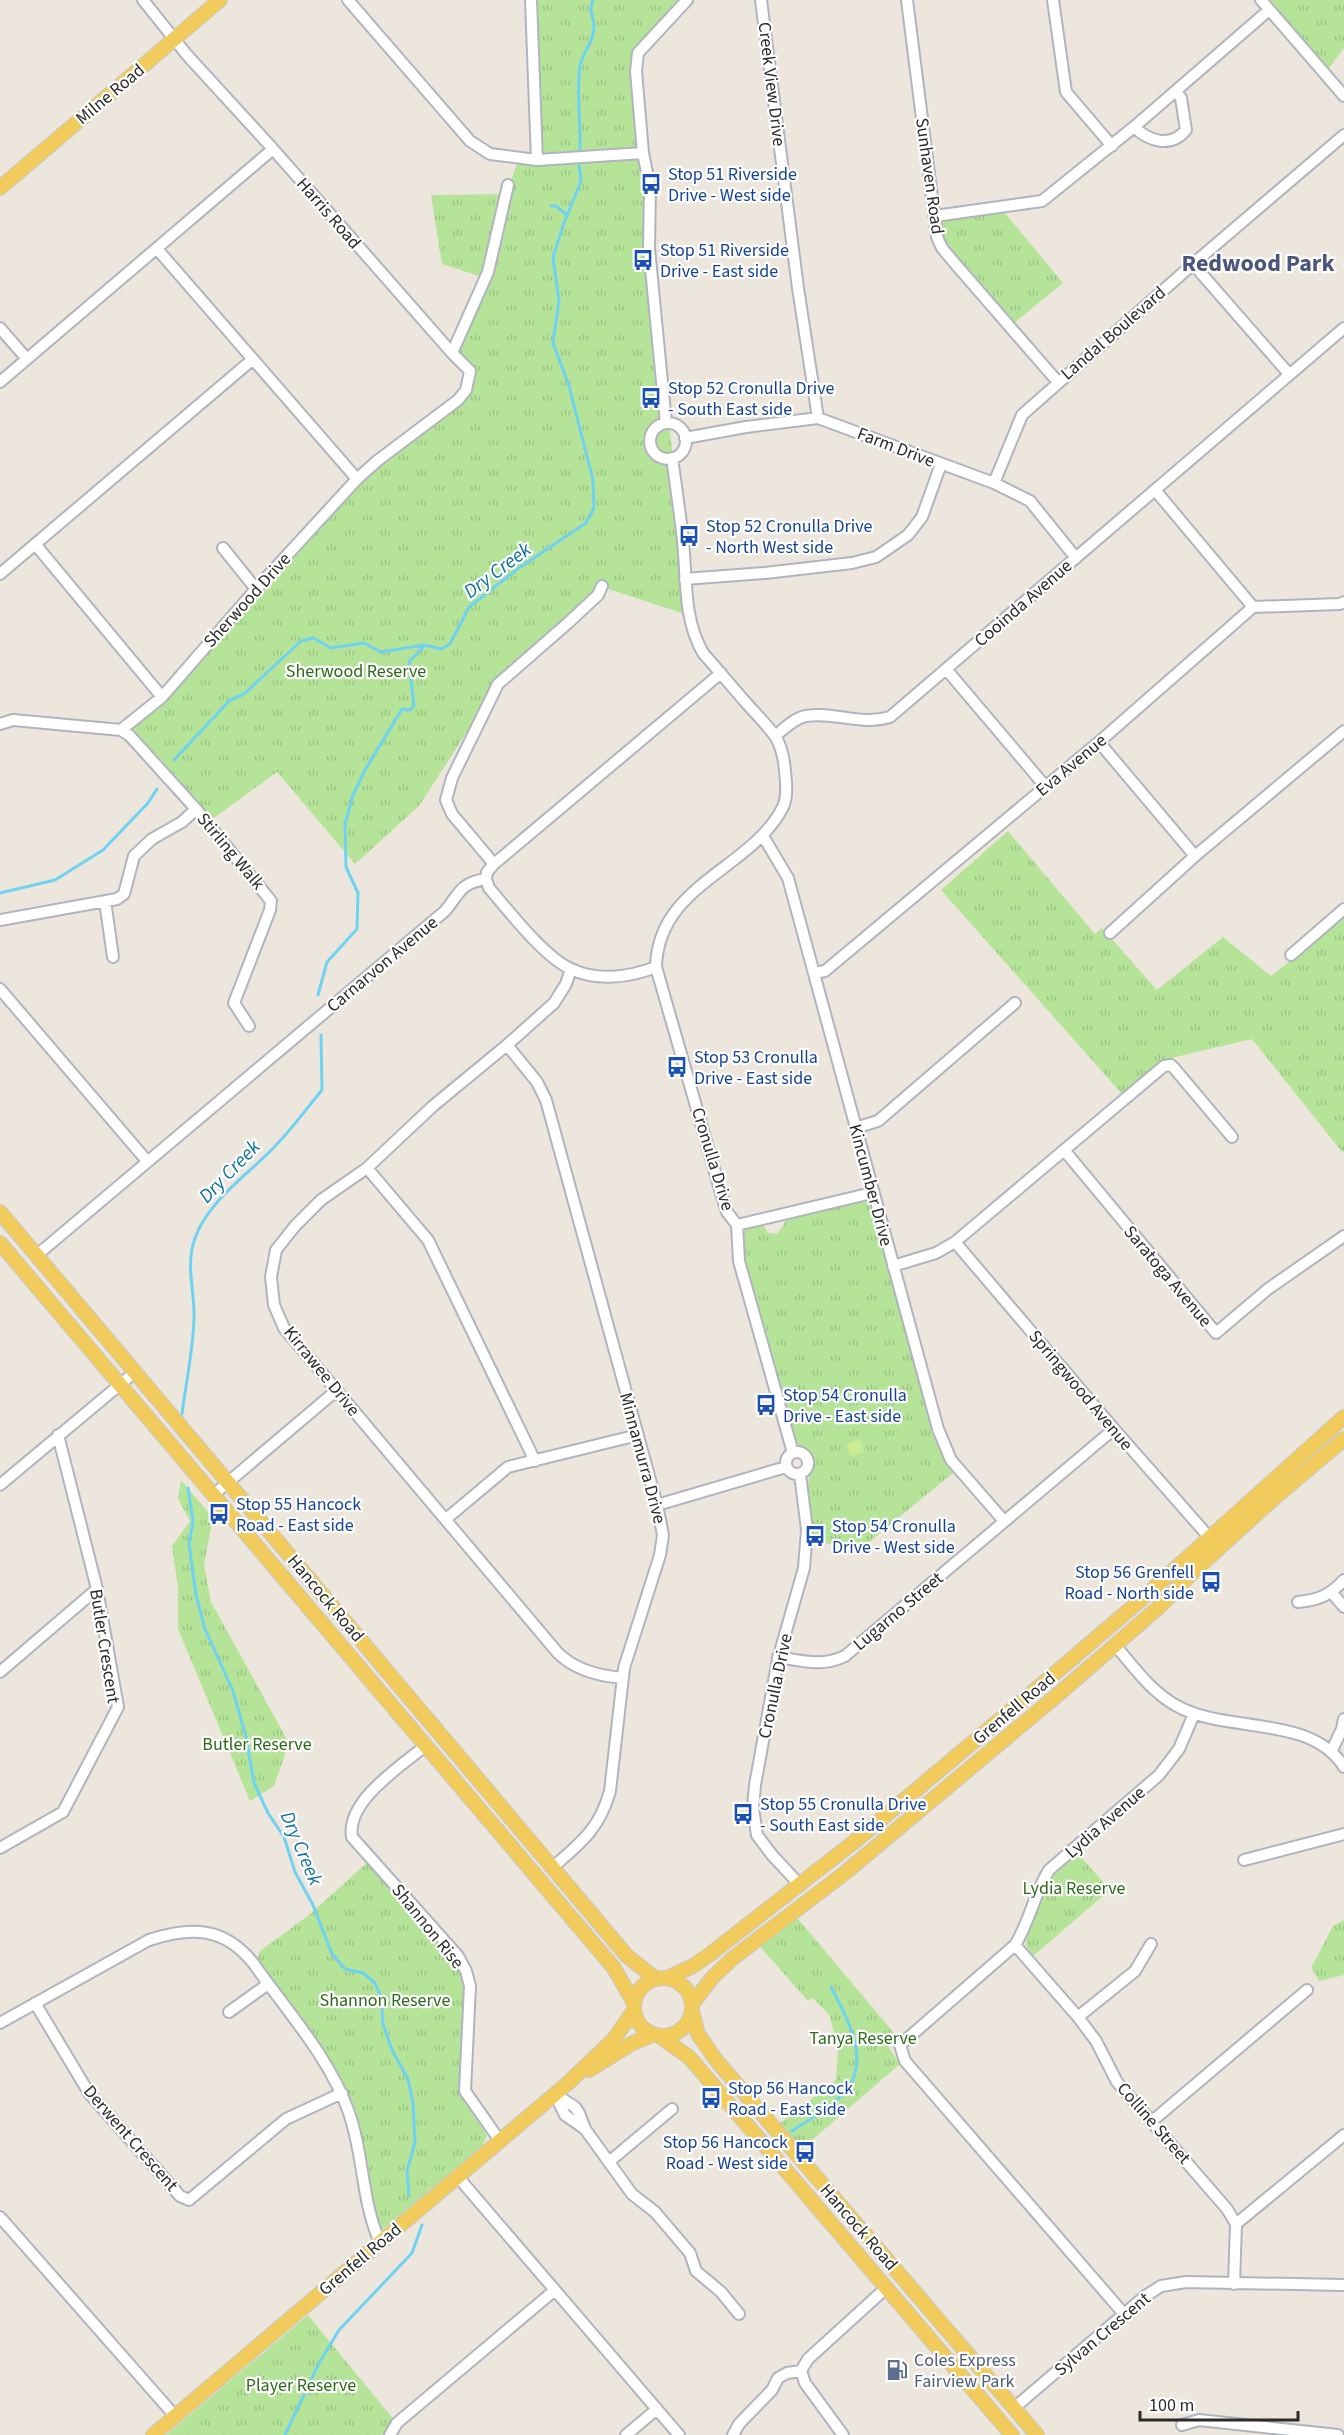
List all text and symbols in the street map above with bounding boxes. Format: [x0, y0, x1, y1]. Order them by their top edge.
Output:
street label: Creek View Drive [751, 21, 792, 148]
street label: Milne Road [70, 58, 150, 131]
street label: Sunhaven Road [909, 116, 950, 236]
place label: Stop 51 Riverside Drive - West side [668, 162, 797, 208]
street label: Harris Road [290, 172, 367, 255]
bus stop icon: Stop 51 Riverside Drive - West side [639, 172, 663, 196]
place label: Stop 51 Riverside Drive - East side [660, 238, 789, 284]
district label: Redwood Park [1181, 246, 1335, 281]
bus stop icon: Stop 51 Riverside Drive - East side [631, 248, 655, 272]
street label: Landal Boulevard [1055, 281, 1171, 386]
place label: Stop 52 Cronulla Drive - South East side [668, 376, 835, 422]
bus stop icon: Stop 52 Cronulla Drive - South East side [639, 386, 663, 410]
street label: Farm Drive [853, 421, 938, 474]
place label: Stop 52 Cronulla Drive - North West side [706, 514, 873, 560]
bus stop icon: Stop 52 Cronulla Drive - North West side [677, 524, 701, 548]
water label: Dry Creek [458, 536, 538, 606]
street label: Sherwood Drive [198, 547, 297, 653]
street label: Cooinda Avenue [969, 554, 1078, 653]
park label: Sherwood Reserve [286, 659, 426, 684]
street label: Eva Avenue [1031, 728, 1112, 802]
street label: Stirling Walk [191, 807, 270, 895]
street label: Carnarvon Avenue [321, 910, 443, 1018]
place label: Stop 53 Cronulla Drive - East side [694, 1045, 818, 1091]
bus stop icon: Stop 53 Cronulla Drive - East side [665, 1055, 689, 1079]
street label: Cronulla Drive [685, 1105, 740, 1214]
street label: Kincumber Drive [842, 1121, 899, 1249]
water label: Dry Creek [192, 1134, 267, 1210]
street label: Saratoga Avenue [1118, 1220, 1218, 1333]
street label: Kirrawee Drive [277, 1321, 366, 1422]
street label: Springwood Avenue [1023, 1325, 1139, 1456]
place label: Stop 54 Cronulla Drive - East side [783, 1383, 907, 1429]
street label: Minnamurra Drive [613, 1390, 672, 1527]
bus stop icon: Stop 54 Cronulla Drive - East side [754, 1393, 778, 1417]
place label: Stop 55 Hancock Road - East side [236, 1492, 361, 1538]
bus stop icon: Stop 55 Hancock Road - East side [207, 1502, 231, 1526]
place label: Stop 54 Cronulla Drive - West side [832, 1514, 956, 1560]
bus stop icon: Stop 54 Cronulla Drive - West side [803, 1524, 827, 1548]
street label: Hancock Road [281, 1549, 370, 1648]
place label: Stop 56 Grenfell Road - North side [1065, 1560, 1194, 1606]
street label: Lugarno Street [848, 1566, 949, 1657]
bus stop icon: Stop 56 Grenfell Road - North side [1199, 1570, 1223, 1594]
street label: Butler Crescent [83, 1587, 126, 1705]
street label: Cronulla Drive [752, 1631, 799, 1741]
street label: Grenfell Road [967, 1666, 1061, 1751]
park label: Butler Reserve [202, 1732, 312, 1757]
street label: Lydia Avenue [1060, 1780, 1151, 1864]
place label: Stop 55 Cronulla Drive - South East side [760, 1792, 927, 1838]
bus stop icon: Stop 55 Cronulla Drive - South East side [731, 1802, 755, 1826]
water label: Dry Creek [273, 1807, 329, 1890]
park label: Lydia Reserve [1023, 1876, 1126, 1901]
street label: Shannon Rise [386, 1879, 470, 1974]
park label: Shannon Reserve [320, 1988, 450, 2013]
park label: Tanya Reserve [809, 2026, 917, 2051]
place label: Stop 56 Hancock Road - East side [728, 2076, 853, 2122]
street label: Colline Street [1111, 2077, 1196, 2170]
street label: Derwent Crescent [77, 2080, 184, 2197]
bus stop icon: Stop 56 Hancock Road - East side [699, 2086, 723, 2110]
place label: Stop 56 Hancock Road - West side [663, 2130, 788, 2176]
bus stop icon: Stop 56 Hancock Road - West side [793, 2140, 817, 2164]
street label: Hancock Road [814, 2179, 903, 2276]
street label: Grenfell Road [313, 2217, 407, 2302]
street label: Sylvan Crescent [1049, 2287, 1156, 2382]
place label: Coles Express Fairview Park [914, 2348, 1016, 2394]
fuel station icon: Coles Express Fairview Park [885, 2358, 909, 2382]
park label: Player Reserve [246, 2373, 356, 2398]
scale bar [1140, 2384, 1298, 2422]
text: 100 m [1149, 2393, 1194, 2418]

